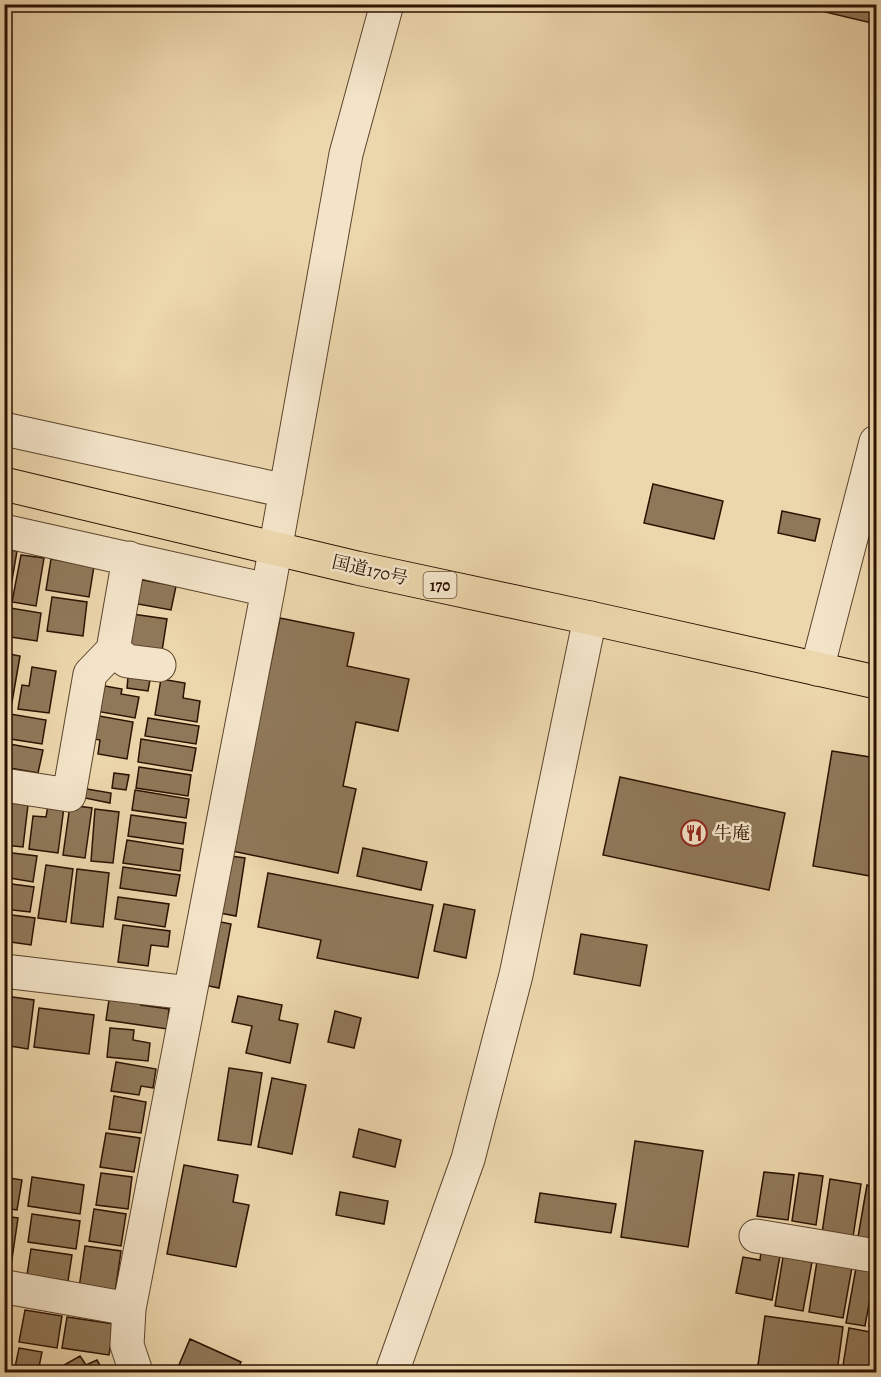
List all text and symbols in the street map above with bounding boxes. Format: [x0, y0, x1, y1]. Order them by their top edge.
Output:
street label: 国道170号 [330, 550, 410, 590]
road number: 170 [424, 572, 456, 598]
restaurant icon: 牛庵 [679, 818, 709, 848]
place label: 牛庵 [714, 821, 750, 845]

